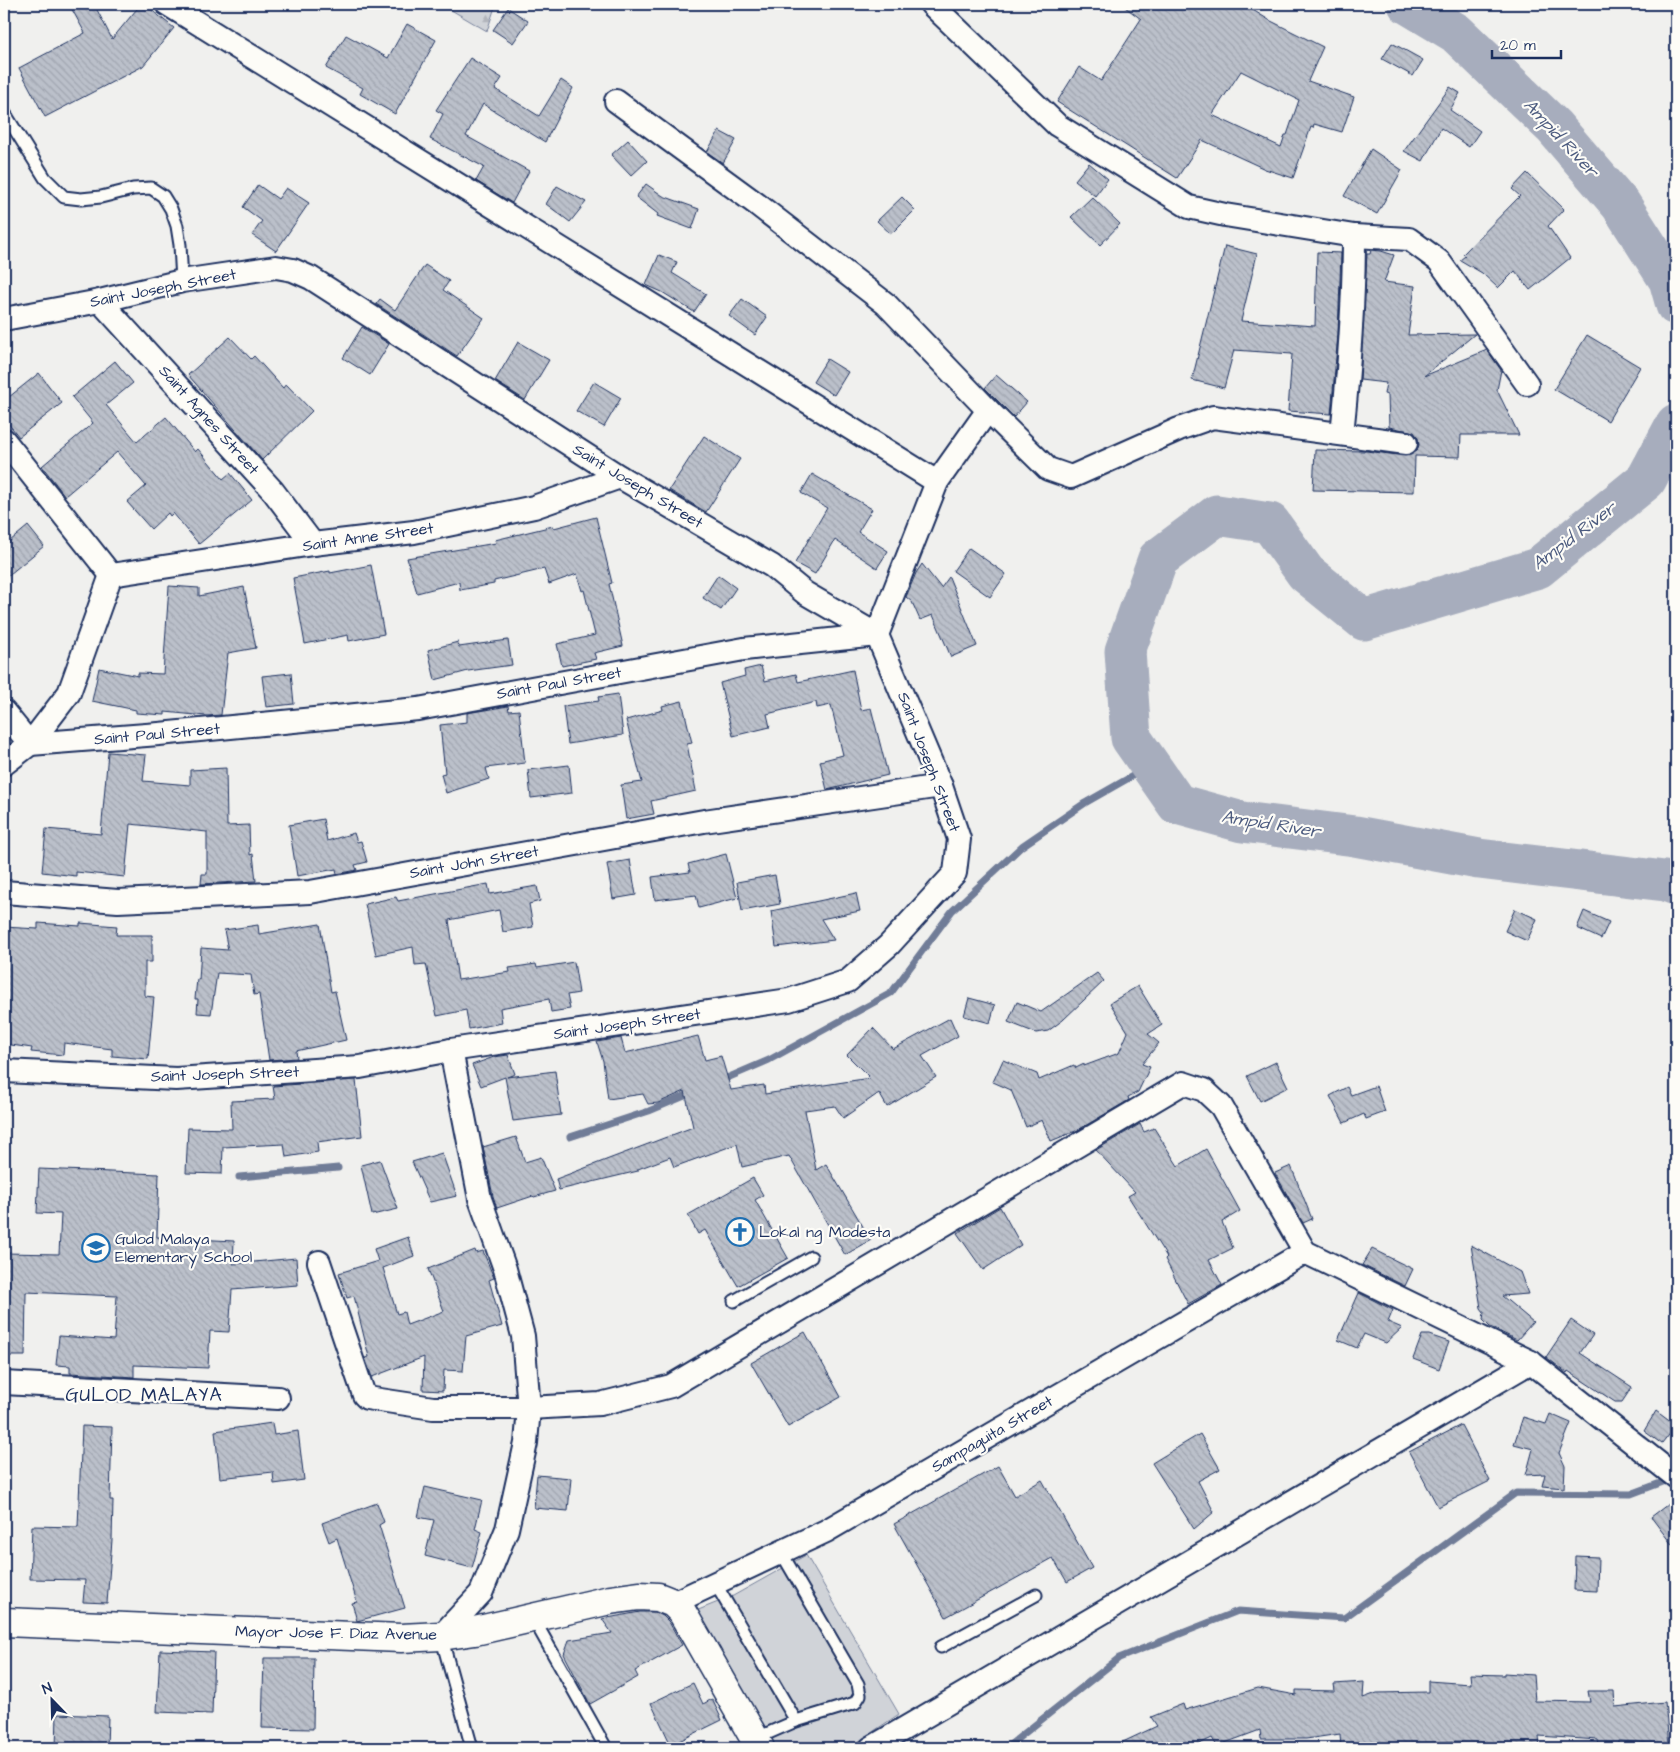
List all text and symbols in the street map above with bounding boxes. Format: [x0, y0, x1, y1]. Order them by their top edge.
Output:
scale bar [1492, 28, 1561, 60]
text: 20 m [1500, 35, 1536, 56]
water label: Ampid River [1518, 93, 1605, 184]
street label: Saint Joseph Street [88, 263, 238, 313]
street label: Saint Agnes Street [153, 360, 265, 481]
street label: Saint Joseph Street [569, 438, 708, 534]
water label: Ampid River [1527, 495, 1623, 576]
street label: Saint Anne Street [301, 517, 436, 557]
street label: Saint Paul Street [495, 661, 624, 705]
street label: Saint Joseph Street [892, 689, 966, 836]
street label: Saint Paul Street [93, 717, 221, 750]
water label: Ampid River [1220, 804, 1324, 844]
street label: Saint John Street [408, 840, 541, 884]
street label: Saint Joseph Street [552, 1003, 703, 1045]
street label: Saint Joseph Street [150, 1060, 300, 1088]
church icon: Lokal ng Modesta [725, 1217, 755, 1247]
place label: Lokal ng Modesta [759, 1221, 890, 1244]
place label: Gulod Malaya Elementary School [115, 1228, 252, 1269]
school or university icon: Gulod Malaya Elementary School [81, 1233, 111, 1263]
district label: GULOD MALAYA [65, 1382, 223, 1409]
street label: Sampaguita Street [927, 1390, 1058, 1479]
street label: Mayor Jose F. Diaz Avenue [235, 1620, 437, 1647]
north arrow [28, 1674, 78, 1724]
text: N [39, 1678, 55, 1700]

